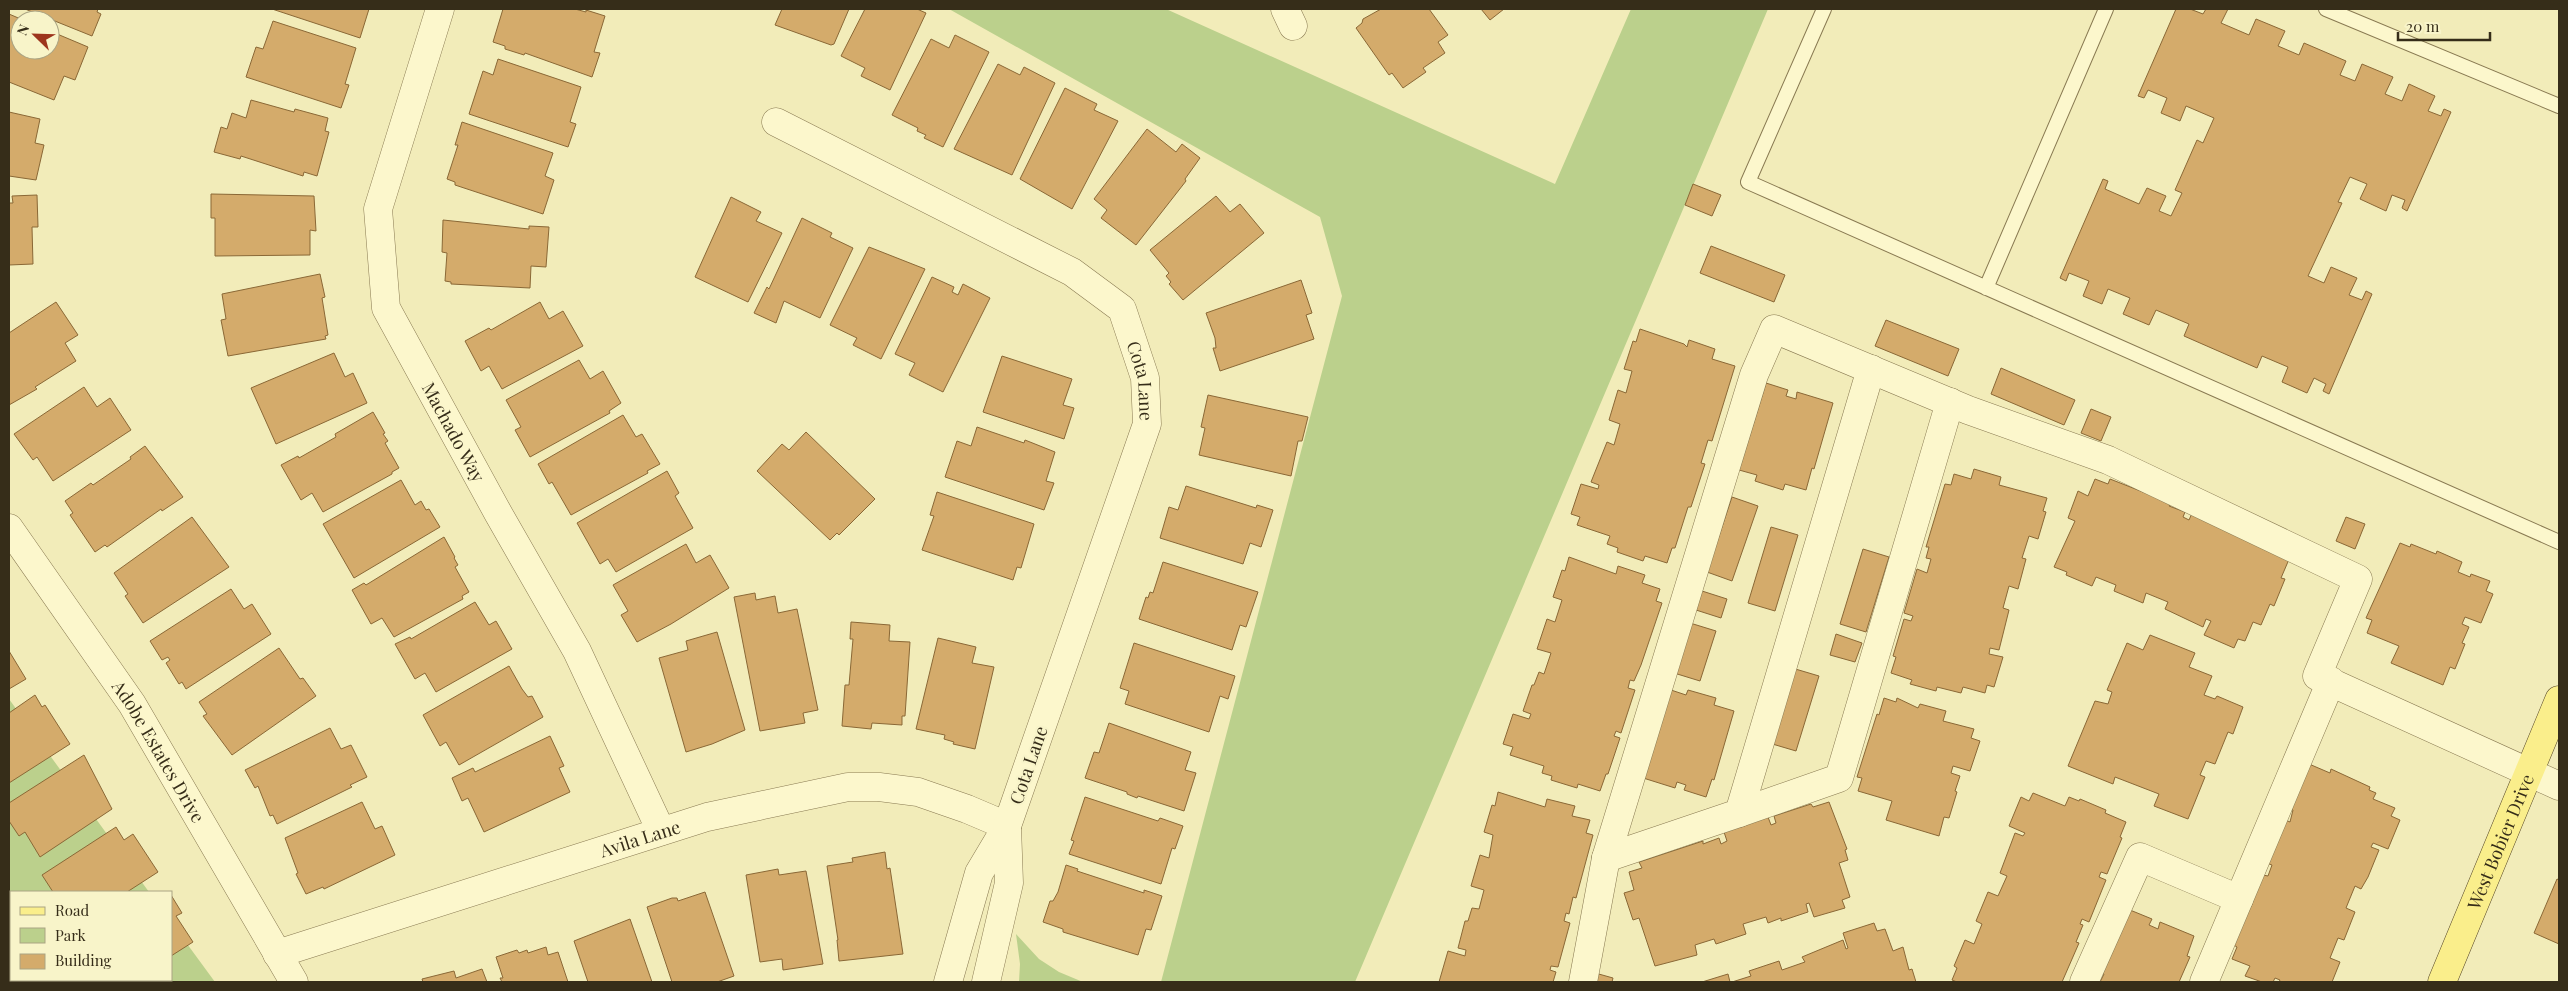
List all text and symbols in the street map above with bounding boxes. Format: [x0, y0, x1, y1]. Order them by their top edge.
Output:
north arrow [10, 10, 60, 60]
scale bar [2398, 10, 2490, 42]
text: 20 m [2406, 16, 2440, 36]
text: N [12, 21, 33, 38]
street label: Cota Lane [1121, 338, 1159, 421]
street label: Machado Way [417, 378, 491, 486]
street label: Adobe Estates Drive [106, 674, 210, 827]
street label: Cota Lane [1003, 723, 1053, 807]
street label: West Bobier Drive [2461, 770, 2539, 914]
street label: Avila Lane [596, 814, 683, 863]
legend [10, 891, 172, 981]
text: Road [55, 900, 89, 920]
text: Park [55, 925, 87, 945]
text: Building [55, 950, 112, 970]

